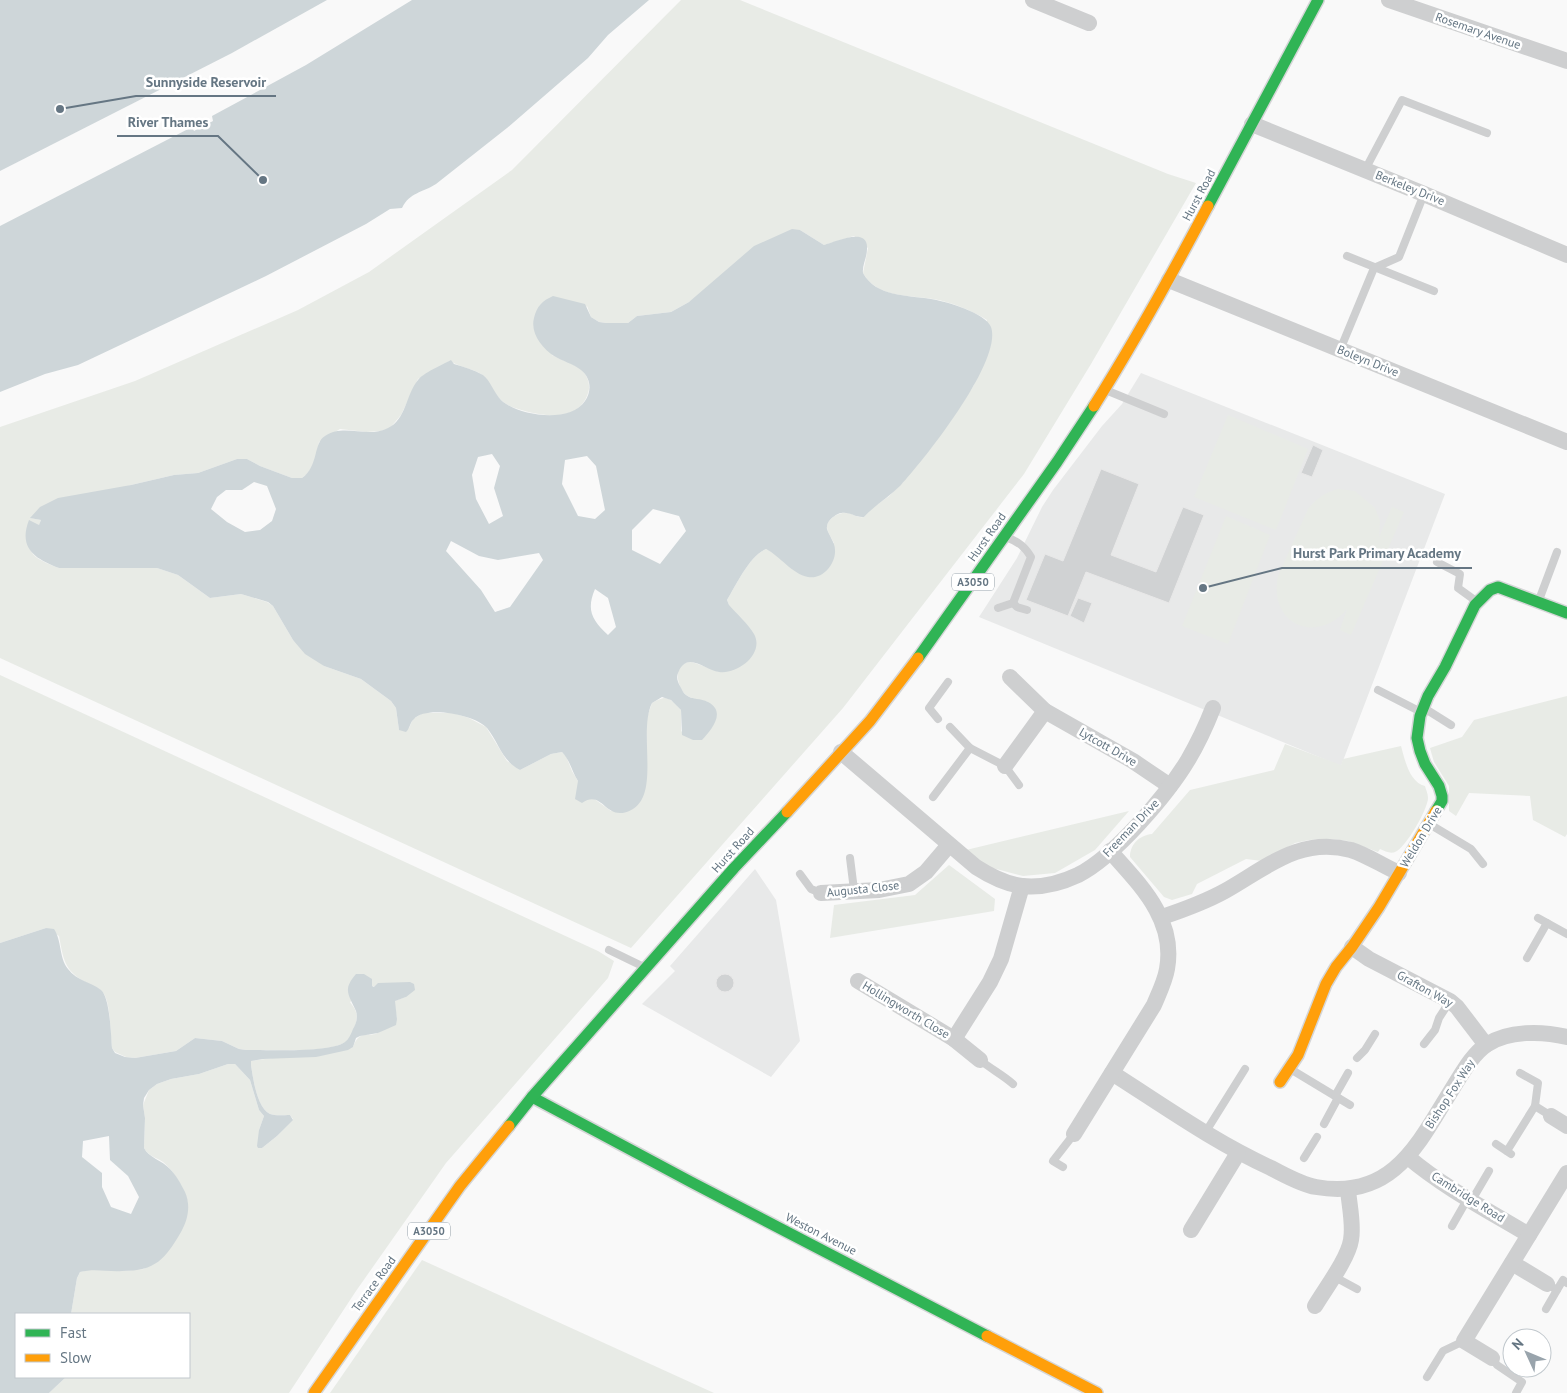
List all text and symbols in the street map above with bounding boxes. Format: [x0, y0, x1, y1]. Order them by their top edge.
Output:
street label: Rosemary Avenue [1433, 9, 1523, 52]
callout: Sunnyside Reservoir [136, 67, 276, 96]
text: Sunnyside Reservoir [146, 73, 266, 91]
callout: River Thames [117, 107, 218, 136]
text: River Thames [128, 113, 208, 131]
street label: Hurst Road [1179, 166, 1218, 223]
street label: Berkeley Drive [1373, 167, 1447, 208]
street label: Boleyn Drive [1335, 341, 1401, 380]
street label: Hurst Road [964, 509, 1009, 564]
callout: Hurst Park Primary Academy [1282, 539, 1472, 568]
text: Hurst Park Primary Academy [1293, 544, 1461, 562]
road number: A3050 [952, 574, 994, 590]
street label: Lytcott Drive [1077, 724, 1140, 769]
street label: Freeman Drive [1099, 796, 1162, 860]
street label: Weldon Drive [1396, 803, 1445, 870]
street label: Hurst Road [708, 824, 757, 876]
street label: Augusta Close [826, 877, 900, 900]
street label: Grafton Way [1395, 967, 1456, 1010]
street label: Hollingworth Close [860, 978, 953, 1042]
street label: Bishop Fox Way [1421, 1056, 1478, 1131]
street label: Cambridge Road [1429, 1168, 1508, 1225]
street label: Weston Avenue [783, 1209, 859, 1258]
road number: A3050 [408, 1222, 450, 1240]
street label: Terrace Road [348, 1253, 399, 1314]
legend [15, 1313, 190, 1378]
text: Fast [60, 1323, 87, 1342]
north arrow [1502, 1328, 1552, 1378]
text: N [1508, 1334, 1527, 1354]
text: Slow [60, 1348, 91, 1367]

